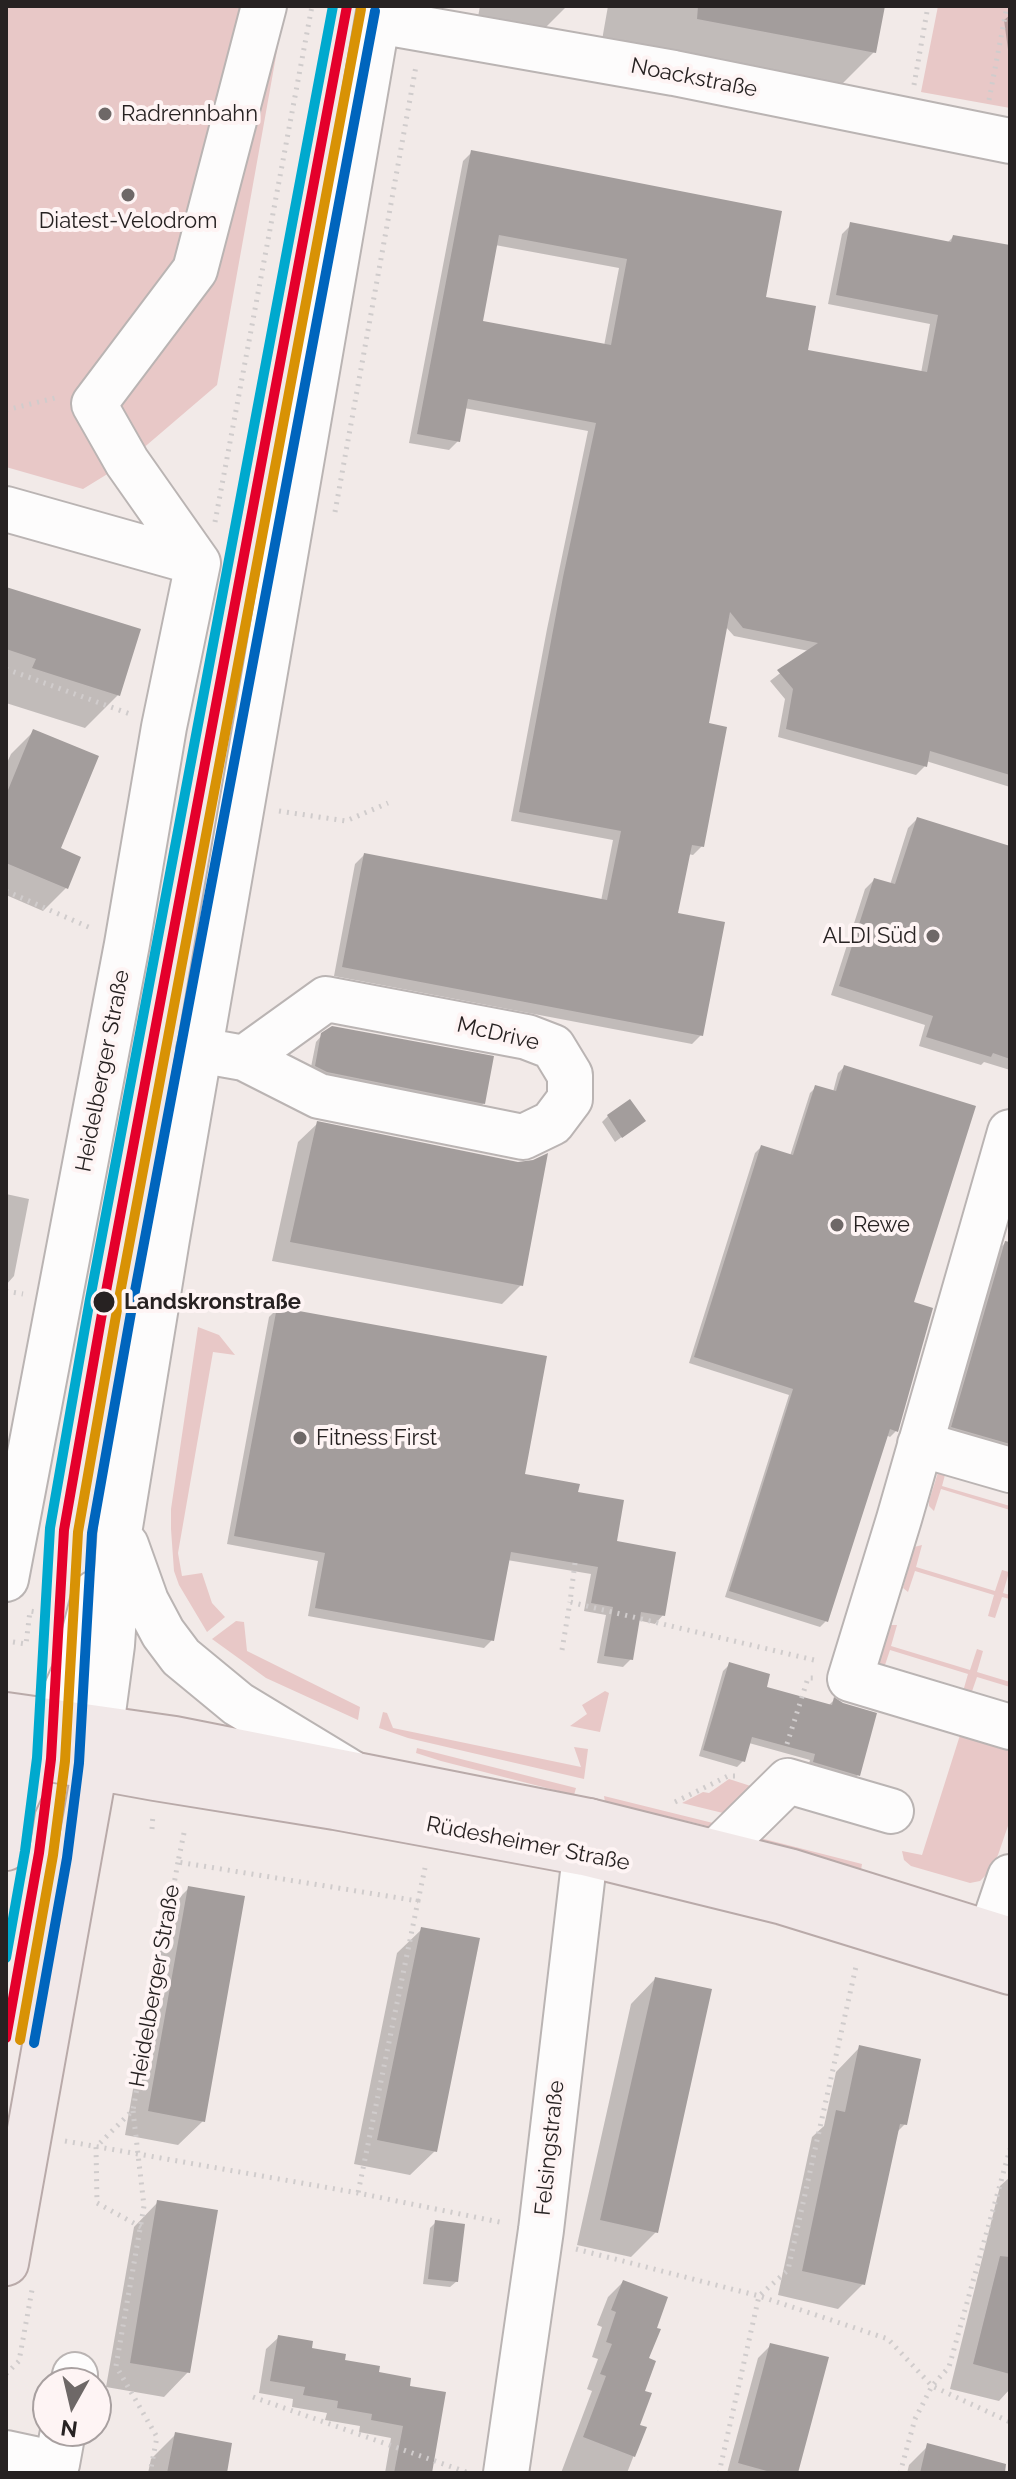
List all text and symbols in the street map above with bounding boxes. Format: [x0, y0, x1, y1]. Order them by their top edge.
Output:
street label: Noackstraße [629, 53, 759, 103]
place label: Radrennbahn [121, 101, 258, 127]
marker: Radrennbahn [96, 105, 114, 123]
marker: Diatest-Velodrom [119, 186, 137, 204]
place label: Diatest-Velodrom [39, 208, 217, 234]
place label: ALDI Süd [822, 923, 917, 949]
marker: ALDI Süd [924, 927, 942, 945]
street label: Heidelberger Straße [70, 968, 136, 1174]
street label: McDrive [454, 1012, 542, 1056]
place label: Rewe [853, 1212, 910, 1238]
marker: Rewe [828, 1216, 846, 1234]
marker: Landskronstraße [91, 1289, 117, 1315]
place label: Landskronstraße [124, 1289, 301, 1315]
place label: Fitness First [316, 1425, 437, 1451]
marker: Fitness First [291, 1429, 309, 1447]
street label: Rüdesheimer Straße [424, 1811, 632, 1877]
street label: Heidelberger Straße [124, 1883, 186, 2089]
street label: Felsingstraße [530, 2079, 570, 2217]
north arrow [32, 2367, 112, 2447]
text: N [59, 2415, 79, 2443]

